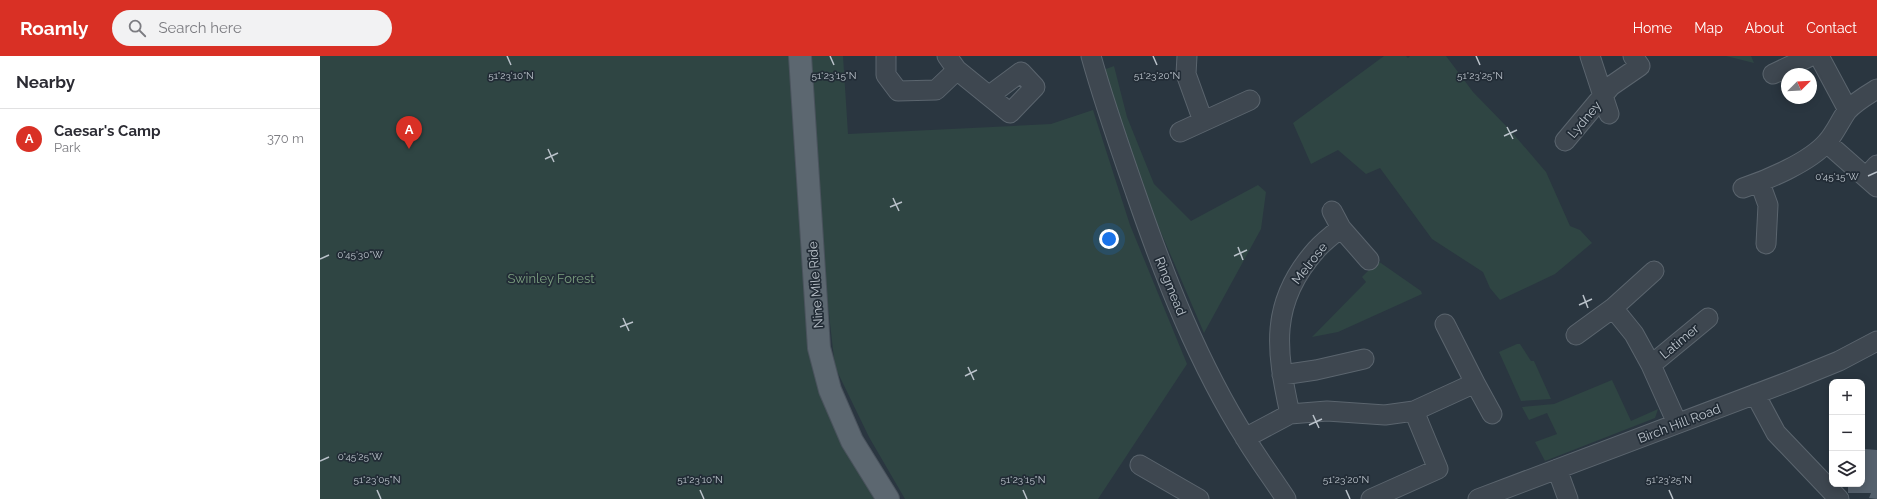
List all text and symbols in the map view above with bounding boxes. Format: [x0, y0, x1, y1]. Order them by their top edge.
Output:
search box [112, 10, 392, 46]
text: Roamly [20, 17, 88, 39]
icon: search [126, 17, 148, 39]
text: Search here [158, 19, 242, 37]
text: Home [1633, 20, 1672, 36]
text: Map [1694, 20, 1723, 36]
text: About [1745, 20, 1784, 36]
text: Contact [1806, 20, 1857, 36]
north arrow [1781, 68, 1817, 104]
text: 51°23'10"N [488, 70, 534, 81]
text: 51°23'15"N [812, 70, 856, 81]
text: 51°23'20"N [1134, 70, 1180, 81]
text: 51°23'25"N [1457, 70, 1503, 81]
text: Nearby [16, 72, 75, 92]
street label: Lydney [1565, 98, 1604, 141]
pin: A [396, 116, 422, 149]
text: Caesar's Camp [54, 122, 160, 140]
text: A [25, 131, 33, 146]
text: 370 m [267, 131, 304, 146]
text: Park [54, 140, 81, 155]
text: 0°45'15"W [1815, 171, 1859, 182]
your location [1099, 229, 1119, 249]
street label: Melrose [1289, 239, 1330, 287]
street label: Nine Mile Ride [805, 241, 826, 329]
text: 0°45'30"W [337, 249, 383, 260]
street label: Ringmead [1152, 255, 1189, 318]
park label: Swinley Forest [507, 271, 595, 286]
street label: Latimer [1657, 321, 1702, 362]
map controls [1829, 379, 1865, 487]
button: + [1829, 379, 1865, 415]
street label: Birch Hill Road [1636, 401, 1723, 446]
button: − [1829, 415, 1865, 451]
text: 0°45'25"W [338, 451, 383, 462]
button: layers [1829, 451, 1865, 487]
text: 51°23'05"N [354, 474, 400, 485]
text: 51°23'10"N [677, 474, 723, 485]
text: 51°23'15"N [1001, 474, 1045, 485]
text: 51°23'20"N [1323, 474, 1369, 485]
text: 51°23'25"N [1646, 474, 1692, 485]

